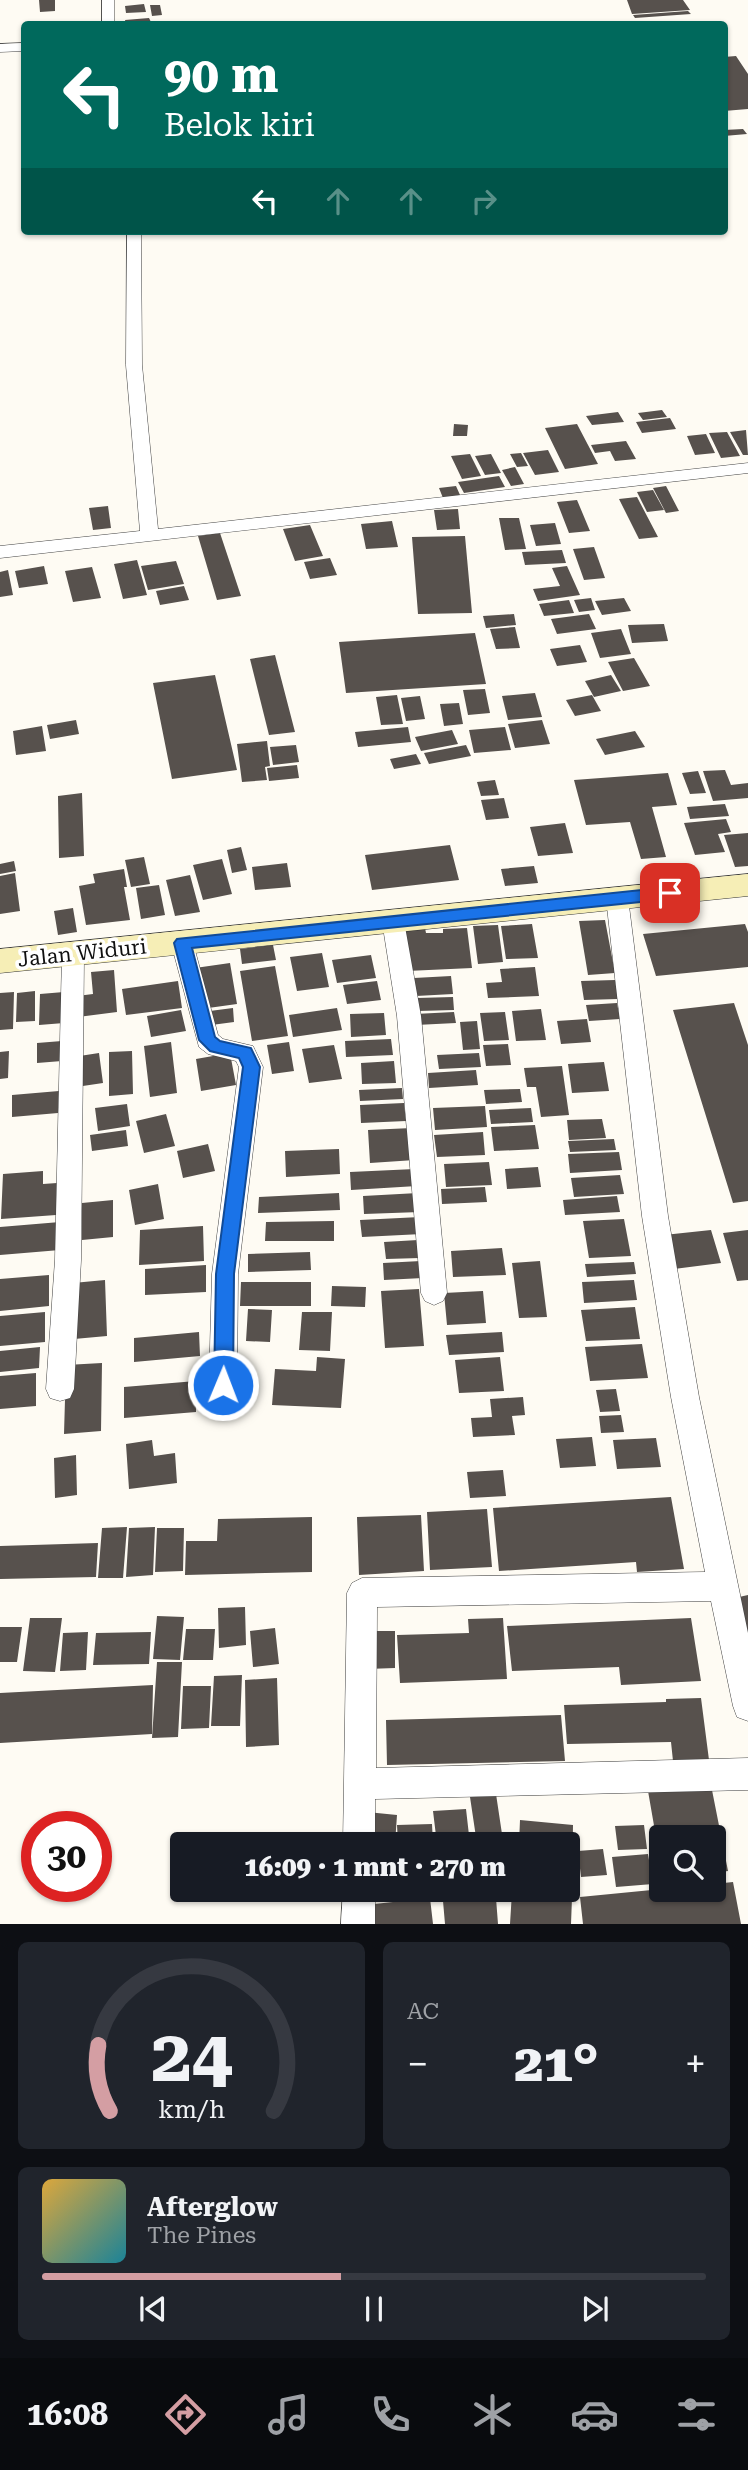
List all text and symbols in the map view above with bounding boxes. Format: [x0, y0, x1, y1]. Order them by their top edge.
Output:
text: 90 m [164, 47, 279, 104]
icon: left [49, 49, 140, 140]
text: Belok kiri [164, 106, 315, 144]
icon: left [246, 182, 284, 220]
icon: ahead [319, 182, 357, 220]
icon: ahead [392, 182, 430, 220]
icon: right [465, 182, 503, 220]
pin [640, 863, 700, 923]
icon: arrive [651, 874, 689, 912]
street label: Jalan Widuri [16, 934, 148, 972]
position arrow [186, 1348, 260, 1422]
speed limit sign: 30 [21, 1811, 112, 1902]
map controls [649, 1825, 726, 1902]
button: search [649, 1825, 726, 1902]
text: 16:09 · 1 mnt · 270 m [244, 1852, 506, 1882]
text: AC [407, 1998, 439, 2025]
text: 24 [151, 2015, 232, 2100]
text: 21° [514, 2033, 599, 2094]
text: − [407, 2042, 428, 2086]
text: + [685, 2042, 706, 2086]
text: km/h [158, 2095, 225, 2124]
text: Afterglow [147, 2192, 278, 2222]
text: The Pines [147, 2222, 256, 2249]
icon: previous [134, 2290, 172, 2328]
icon: pause [355, 2290, 393, 2328]
icon: next [576, 2290, 614, 2328]
icon: directions [161, 2390, 210, 2439]
icon: music [264, 2390, 313, 2439]
icon: phone [366, 2390, 415, 2439]
icon: climate [468, 2390, 517, 2439]
icon: car [570, 2390, 619, 2439]
icon: filters [672, 2390, 721, 2439]
text: 16:08 [27, 2395, 108, 2433]

